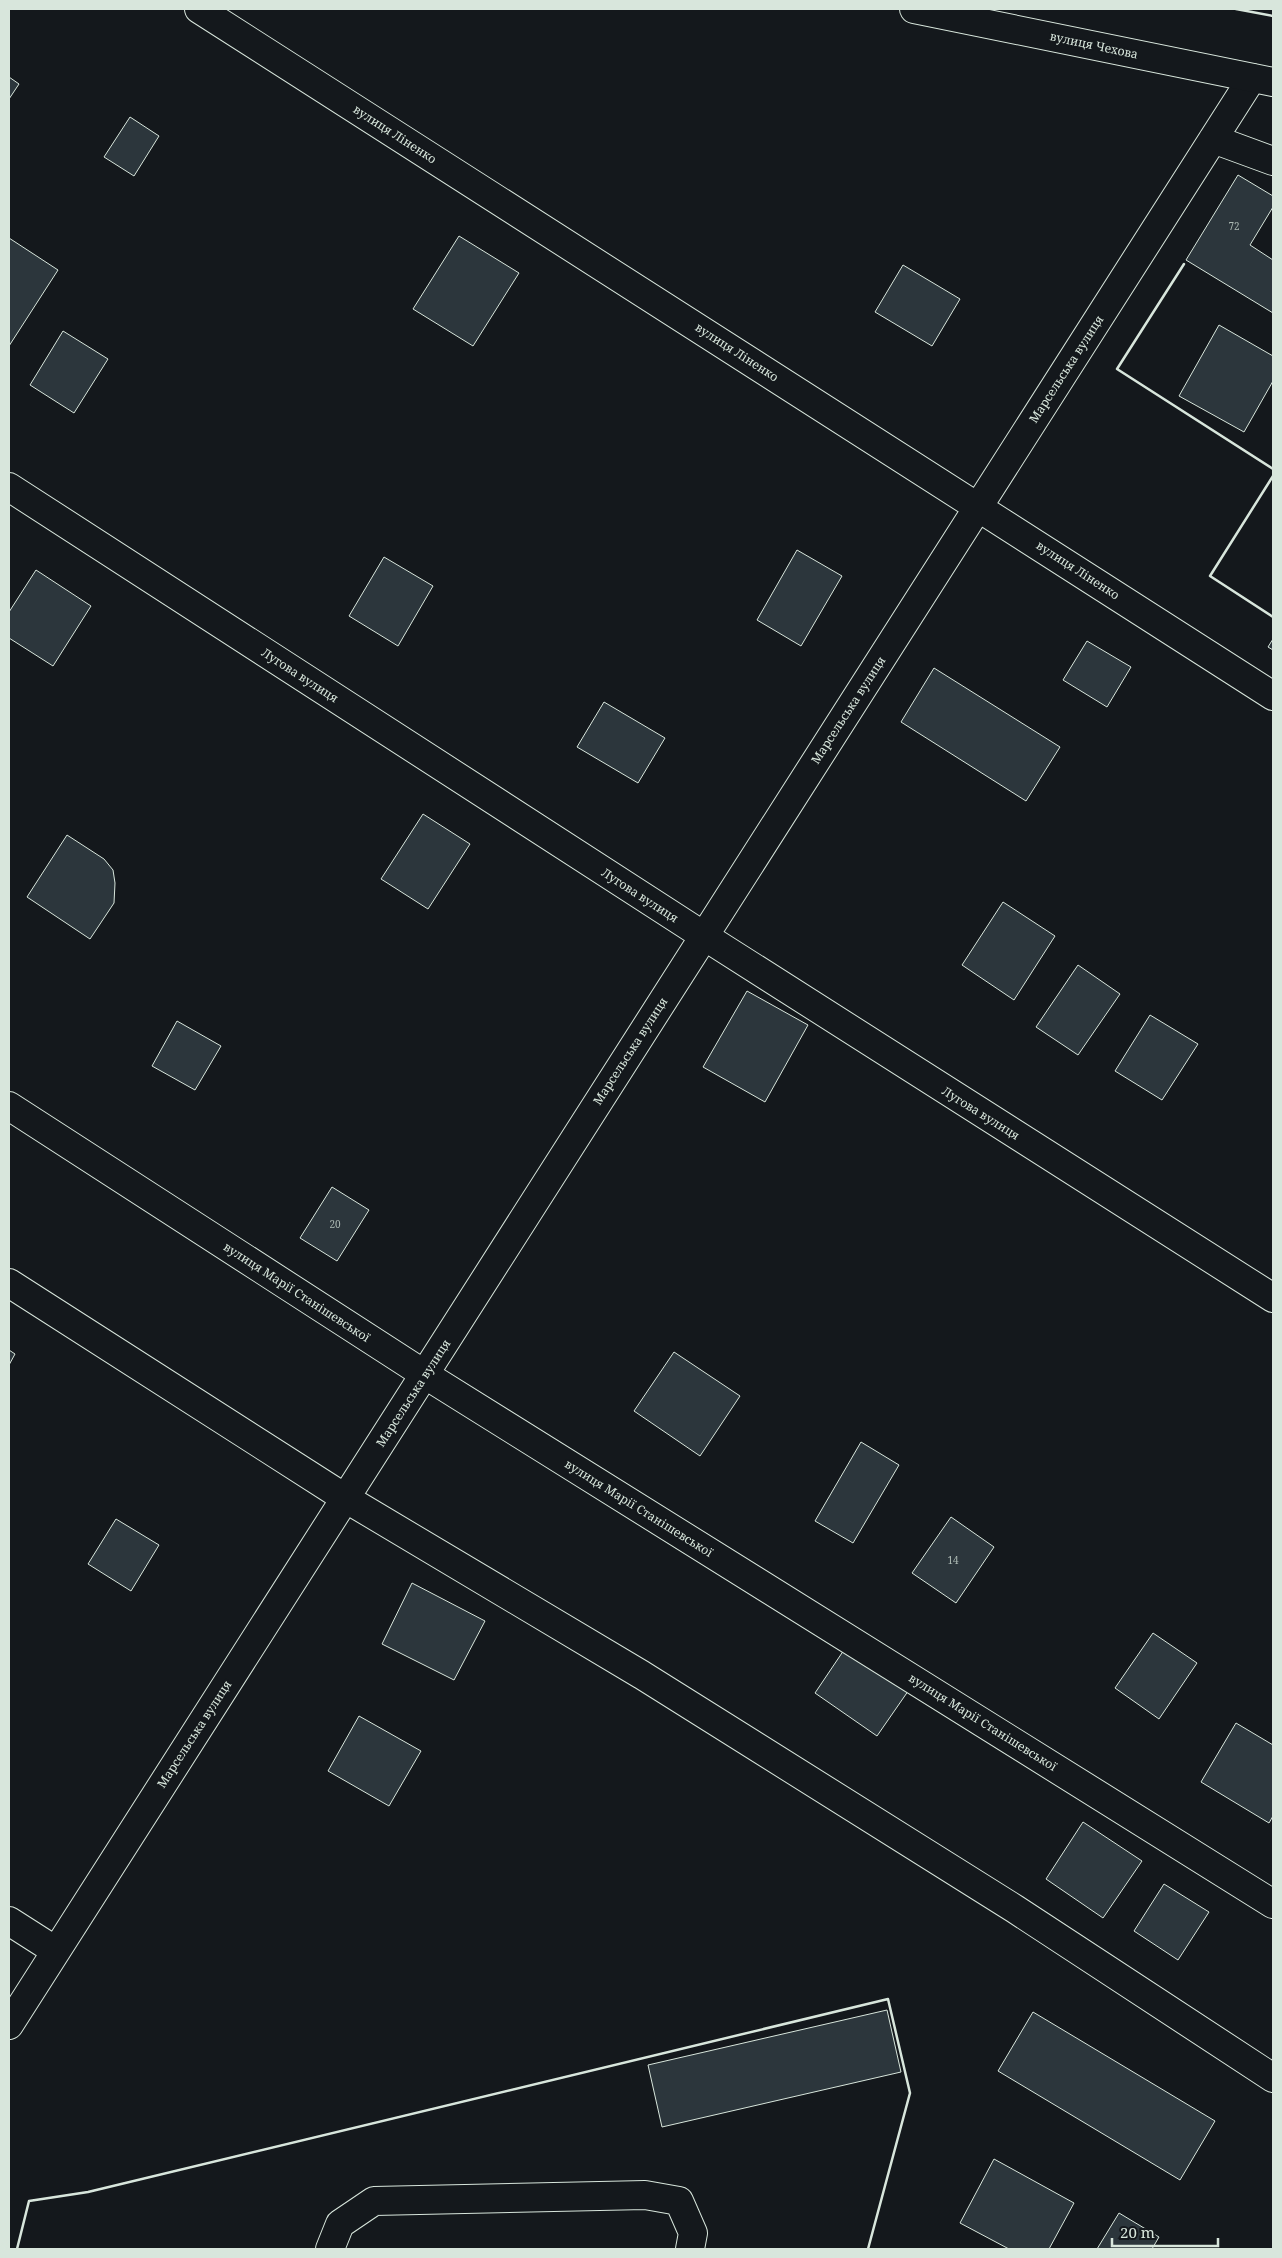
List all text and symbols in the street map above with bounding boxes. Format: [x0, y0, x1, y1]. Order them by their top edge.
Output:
street label: вулиця Чехова [1048, 27, 1140, 63]
street label: вулиця Ліненко [350, 101, 440, 167]
house number: 72 [1228, 219, 1240, 233]
street label: Марсельська вулиця [1025, 312, 1107, 426]
street label: вулиця Ліненко [692, 319, 782, 385]
street label: вулиця Ліненко [1033, 537, 1123, 603]
street label: Лугова вулиця [258, 644, 342, 706]
street label: Марсельська вулиця [807, 653, 889, 767]
street label: Лугова вулиця [598, 864, 682, 926]
street label: Марсельська вулиця [589, 994, 671, 1108]
street label: Лугова вулиця [939, 1082, 1023, 1144]
house number: 20 [329, 1217, 341, 1231]
street label: вулиця Марії Станішевської [220, 1238, 374, 1346]
street label: Марсельська вулиця [372, 1336, 454, 1450]
street label: вулиця Марії Станішевської [562, 1455, 716, 1561]
house number: 14 [947, 1553, 959, 1567]
street label: вулиця Марії Станішевської [906, 1669, 1060, 1775]
street label: Марсельська вулиця [153, 1677, 235, 1791]
scale bar [1112, 2216, 1218, 2248]
text: 20 m [1120, 2222, 1155, 2242]

